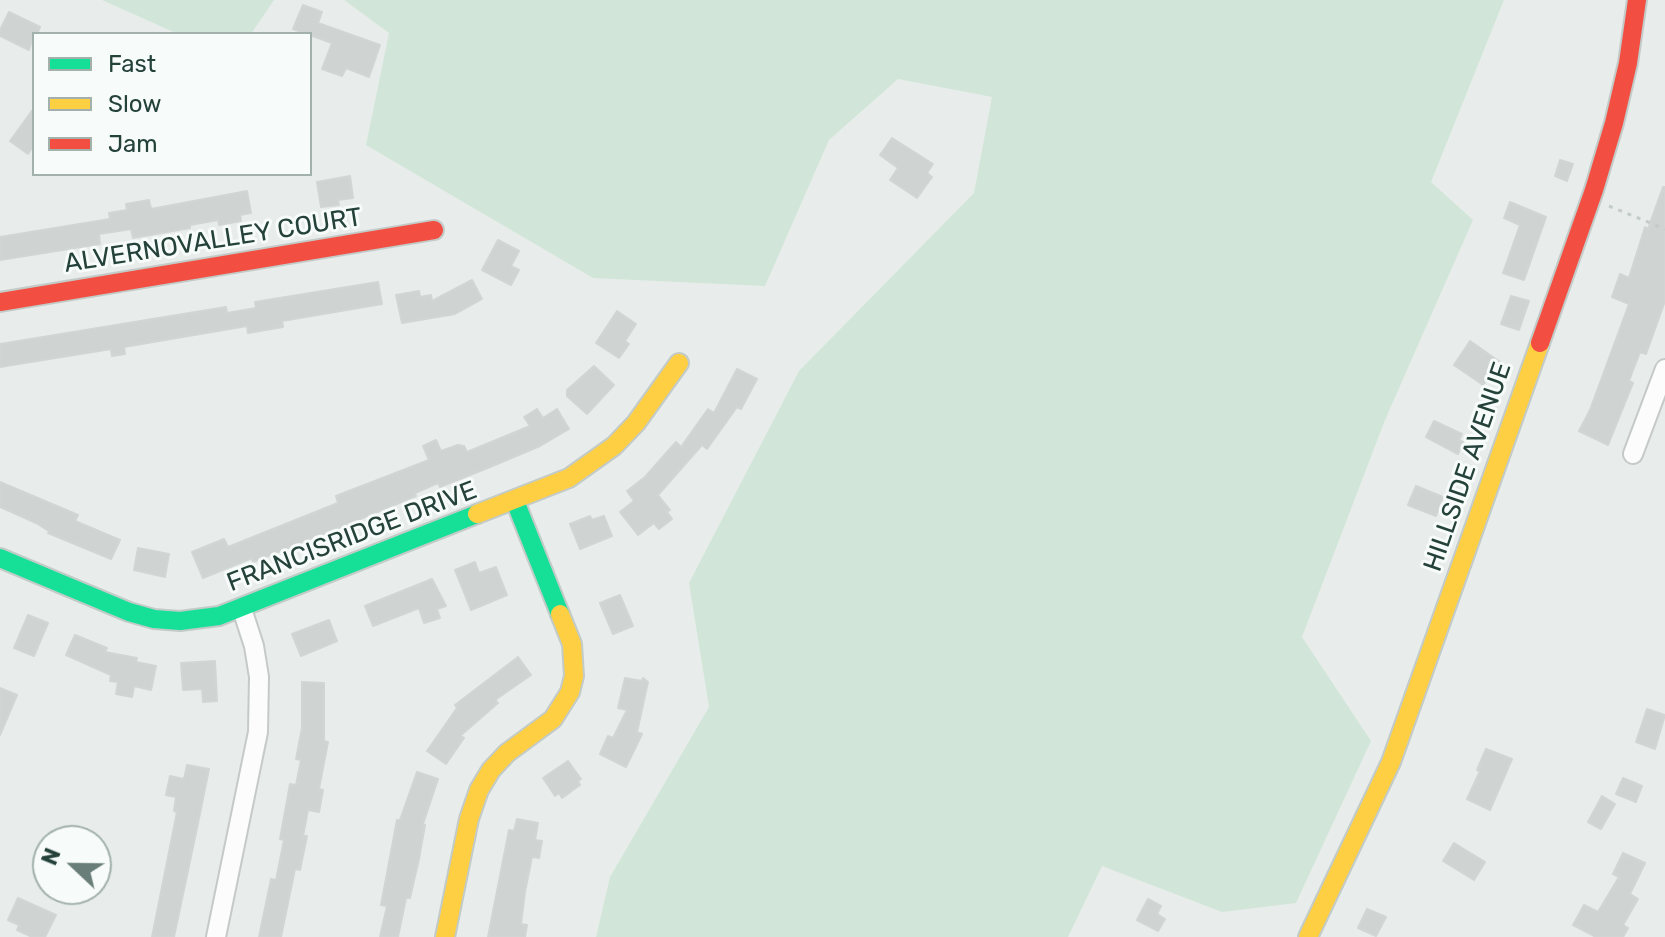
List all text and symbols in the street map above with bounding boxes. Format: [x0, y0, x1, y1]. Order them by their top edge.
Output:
legend [32, 32, 312, 176]
text: Fast [108, 50, 156, 78]
text: Slow [108, 90, 161, 118]
text: Jam [108, 130, 158, 158]
street label: ALVERNOVALLEY COURT [62, 202, 364, 280]
street label: HILLSIDE AVENUE [1418, 358, 1518, 576]
street label: FRANCISRIDGE DRIVE [223, 475, 481, 599]
north arrow [32, 825, 112, 905]
text: N [36, 844, 67, 869]

